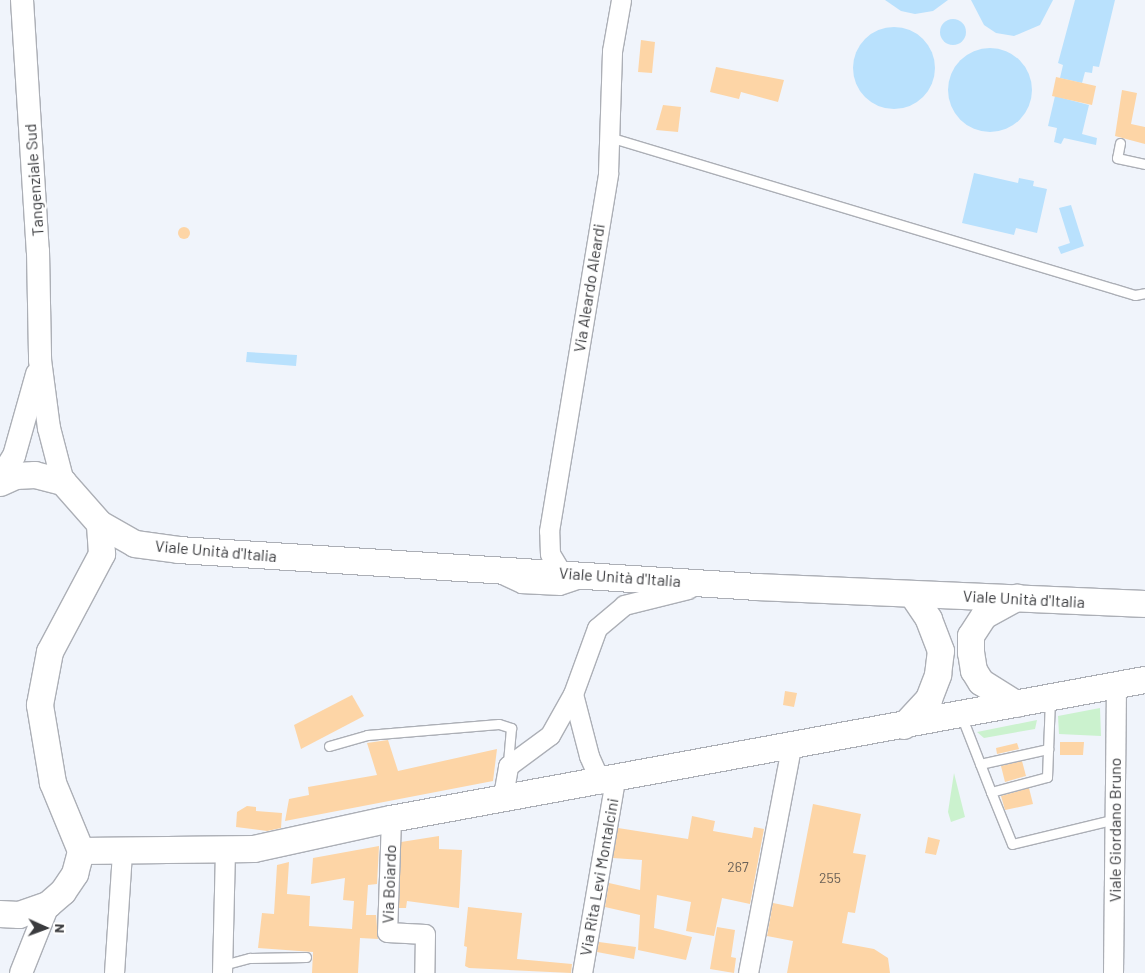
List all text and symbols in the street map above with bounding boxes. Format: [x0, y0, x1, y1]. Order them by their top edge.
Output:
street label: Tangenziale Sud [20, 123, 48, 237]
street label: Via Aleardo Aleardi [569, 222, 609, 354]
street label: Viale Unità d'Italia [154, 536, 278, 566]
street label: Viale Unità d'Italia [558, 563, 682, 591]
street label: Viale Unità d'Italia [962, 586, 1086, 612]
street label: Viale Giordano Bruno [1105, 758, 1125, 902]
street label: Via Rita Levi Montalcini [576, 797, 622, 957]
street label: Via Boiardo [378, 844, 400, 924]
house number: 267 [727, 859, 749, 875]
house number: 255 [819, 870, 841, 886]
north arrow [20, 903, 70, 953]
text: N [52, 924, 69, 933]

